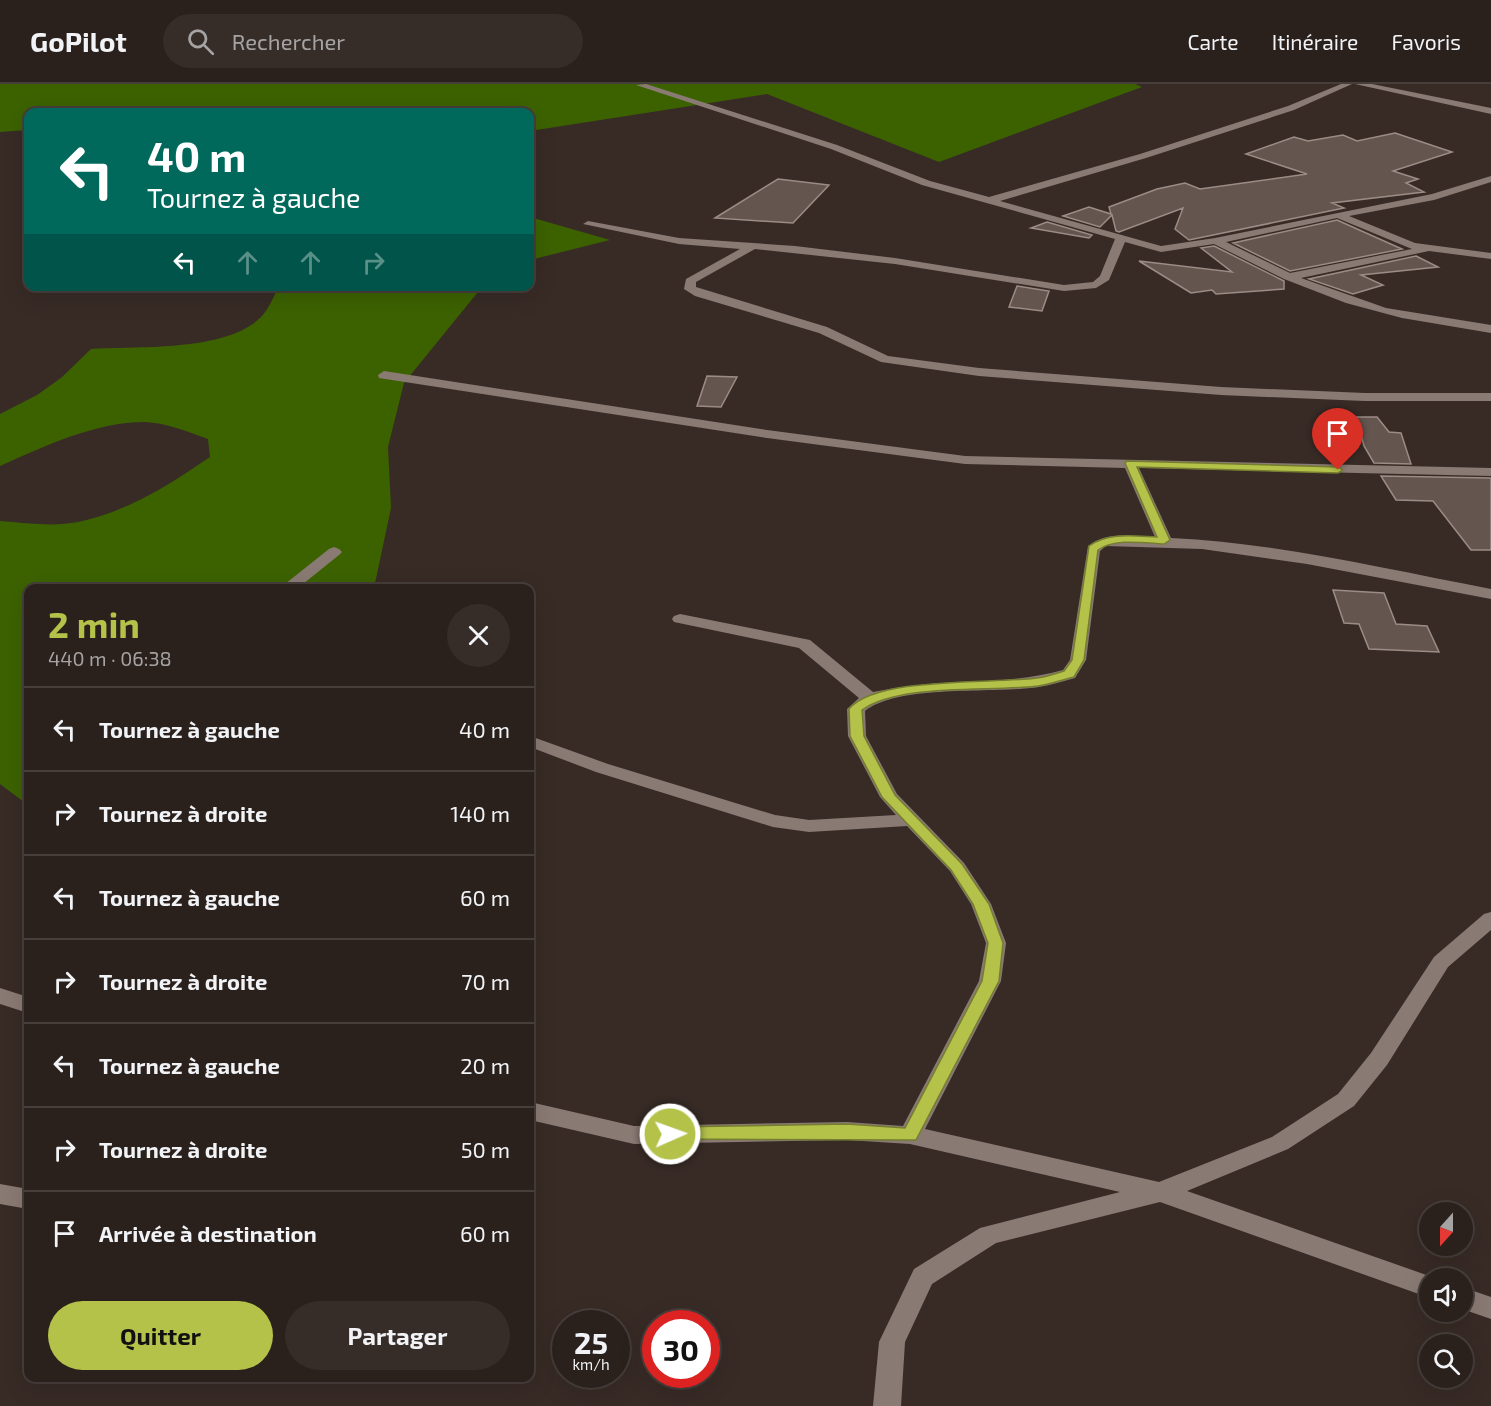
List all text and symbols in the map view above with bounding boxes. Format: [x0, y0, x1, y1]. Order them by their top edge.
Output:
search box [163, 14, 583, 68]
text: GoPilot [30, 24, 127, 58]
icon: search [184, 25, 217, 58]
text: Rechercher [232, 28, 345, 54]
text: Carte [1187, 29, 1239, 54]
text: Itinéraire [1272, 29, 1358, 54]
text: Favoris [1391, 29, 1461, 54]
text: 40 m [147, 130, 246, 180]
icon: left [48, 132, 126, 210]
text: Tournez à gauche [147, 181, 361, 213]
icon: left [168, 246, 201, 279]
icon: ahead [231, 246, 264, 279]
icon: ahead [294, 246, 327, 279]
icon: right [357, 246, 390, 279]
pin [1312, 408, 1363, 470]
icon: arrive [1321, 417, 1354, 450]
text: 2 min [48, 602, 140, 645]
button: close [447, 604, 510, 667]
text: 440 m · 06:38 [48, 646, 172, 670]
icon: left [48, 713, 81, 746]
text: Tournez à gauche [99, 716, 280, 742]
text: 40 m [459, 716, 510, 742]
icon: right [48, 797, 81, 830]
text: Tournez à droite [99, 800, 268, 826]
text: 140 m [450, 800, 510, 826]
icon: left [48, 881, 81, 914]
text: Tournez à gauche [99, 884, 280, 910]
text: 60 m [460, 884, 510, 910]
icon: right [48, 965, 81, 998]
text: Tournez à droite [99, 968, 268, 994]
text: 70 m [461, 968, 510, 994]
icon: left [48, 1049, 81, 1082]
text: Tournez à gauche [99, 1052, 280, 1078]
text: 20 m [460, 1052, 510, 1078]
position arrow [638, 1102, 702, 1166]
icon: right [48, 1133, 81, 1166]
text: Tournez à droite [99, 1136, 268, 1162]
text: 50 m [461, 1136, 510, 1162]
north arrow [1419, 1202, 1473, 1256]
map controls [1419, 1202, 1473, 1388]
icon: arrive [48, 1217, 81, 1250]
text: Arrivée à destination [99, 1220, 317, 1246]
text: 60 m [460, 1220, 510, 1246]
button: sound [1419, 1268, 1473, 1322]
button: Quitter [48, 1301, 273, 1370]
button: Partager [285, 1301, 510, 1370]
speed limit sign: 30 [642, 1310, 720, 1388]
text: 25 [574, 1324, 608, 1360]
button: search [1419, 1334, 1473, 1388]
text: km/h [572, 1355, 610, 1373]

